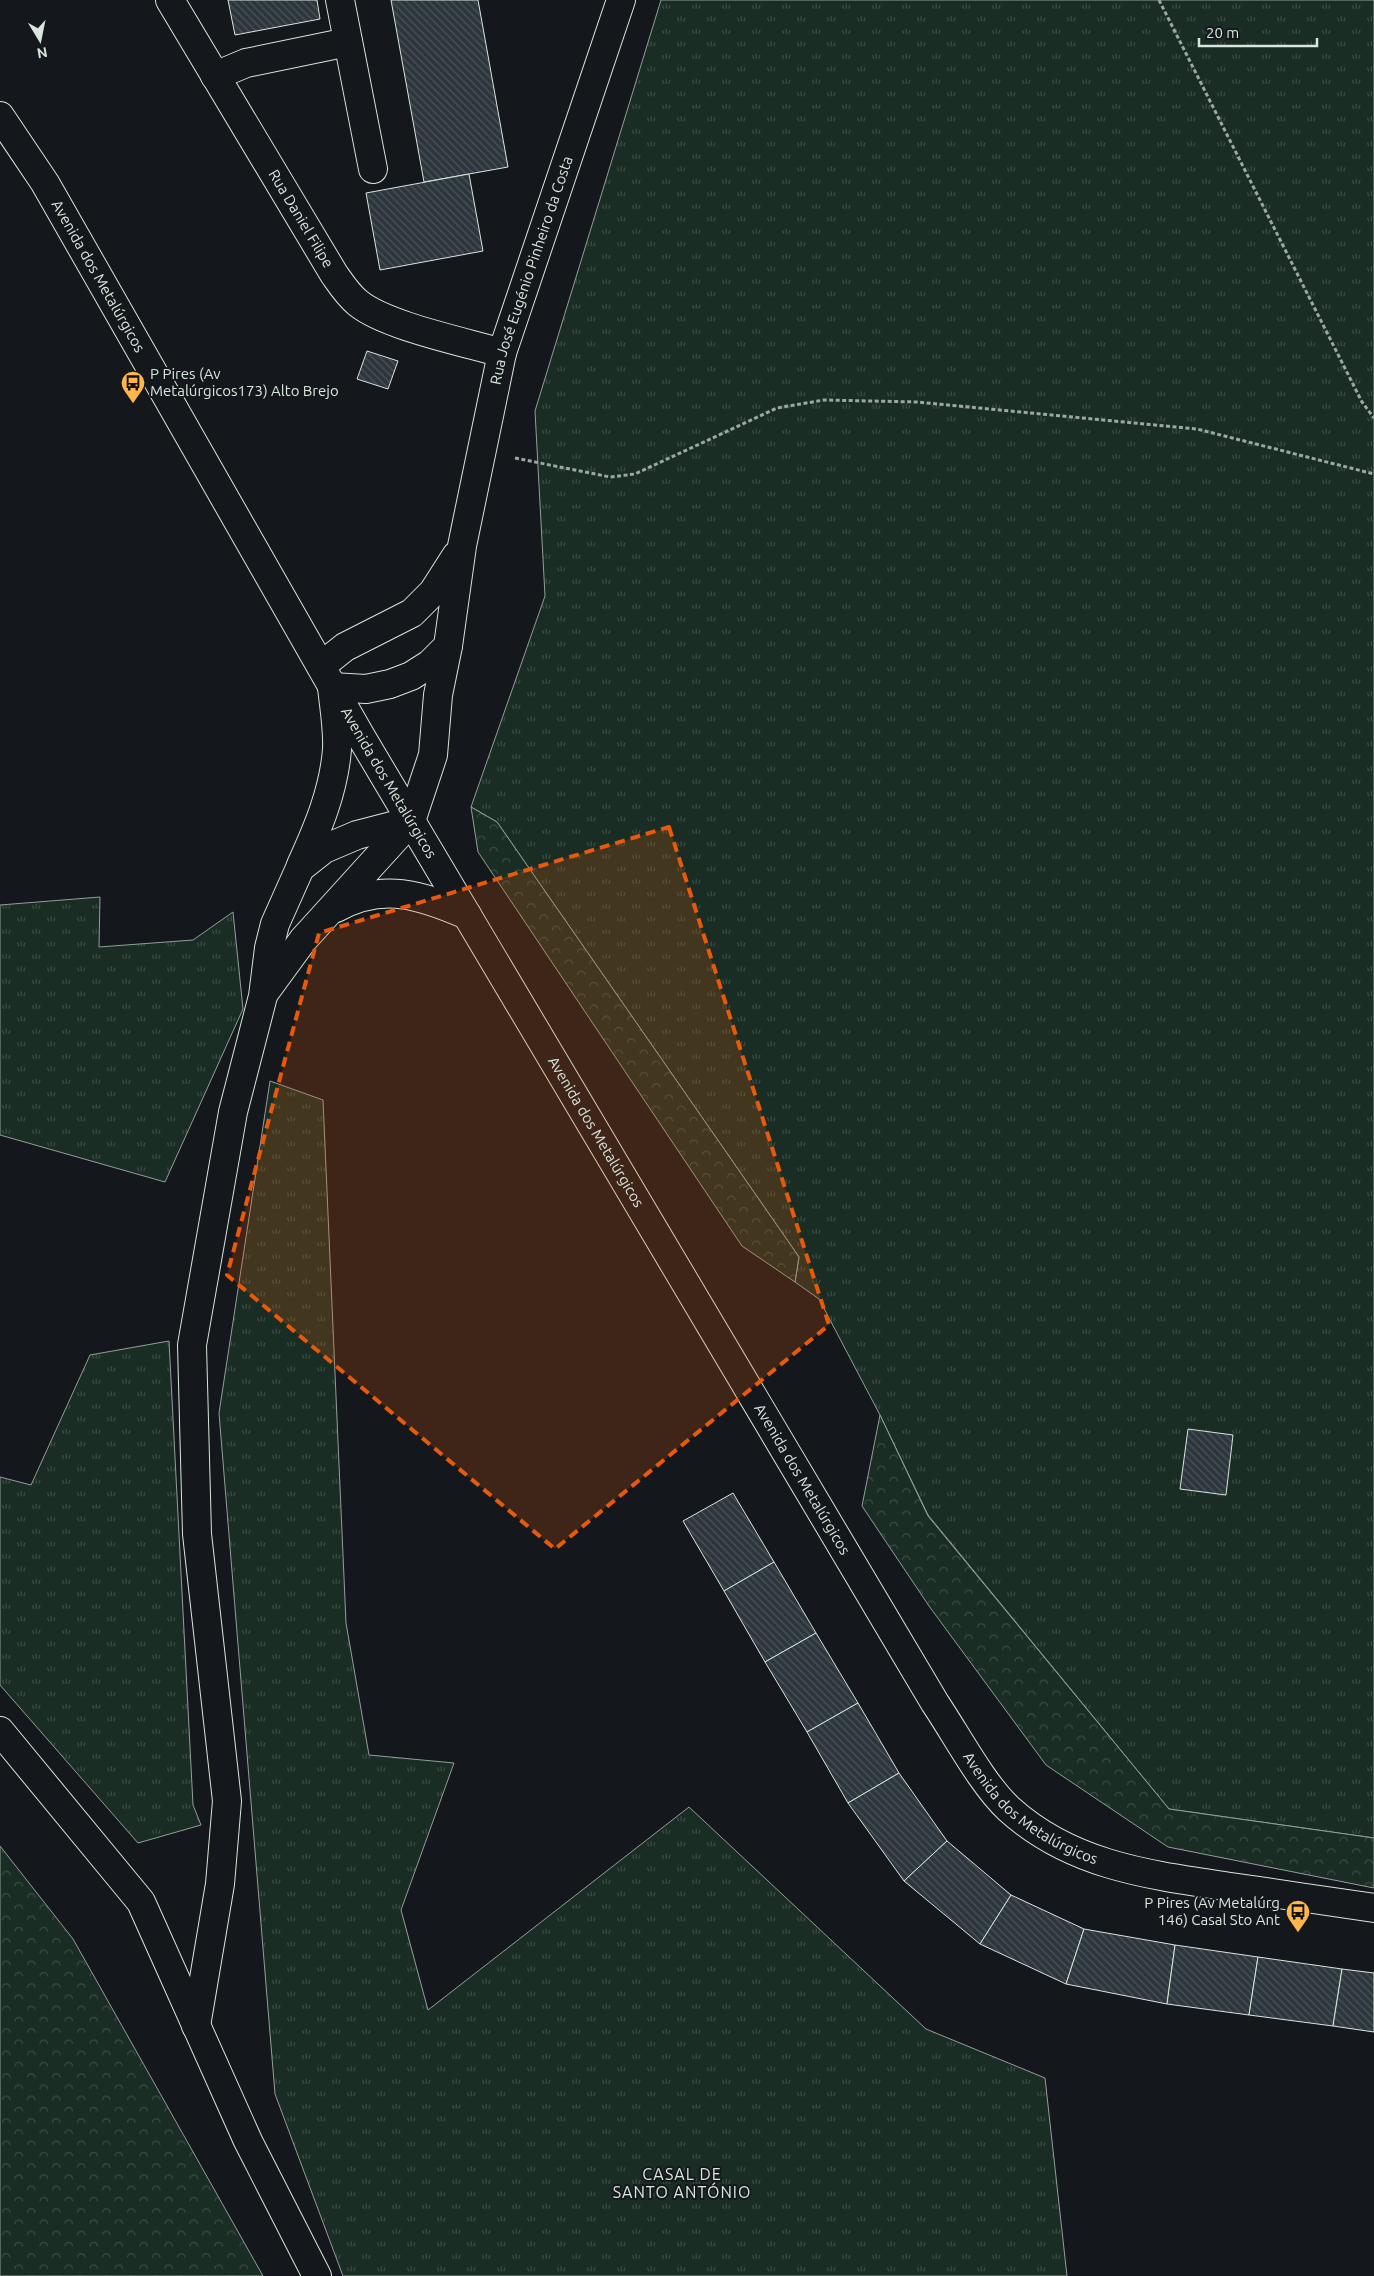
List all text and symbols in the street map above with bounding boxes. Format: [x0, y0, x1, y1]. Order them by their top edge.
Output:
north arrow [15, 15, 65, 65]
scale bar [1199, 15, 1316, 47]
text: 20 m [1206, 24, 1239, 41]
text: N [36, 44, 49, 62]
street label: Rua José Eugénio Pinheiro da Costa [487, 154, 576, 386]
street label: Rua Daniel Filipe [265, 166, 337, 271]
street label: Avenida dos Metalúrgicos [48, 197, 149, 355]
place label: P Pires (Av Metalúrgicos173) Alto Brejo [150, 365, 339, 399]
bus stop icon: P Pires (Av Metalúrgicos173) Alto Brejo [120, 370, 146, 404]
street label: Avenida dos Metalúrgicos [338, 704, 440, 861]
street label: Avenida dos Metalúrgicos [545, 1053, 648, 1210]
street label: Avenida dos Metalúrgicos [751, 1401, 854, 1558]
street label: Avenida dos Metalúrgicos [960, 1749, 1100, 1867]
place label: P Pires (Av Metalúrg 146) Casal Sto Ant [1144, 1894, 1280, 1928]
bus stop icon: P Pires (Av Metalúrg 146) Casal Sto Ant [1285, 1899, 1311, 1933]
district label: CASAL DE SANTO ANTÓNIO [613, 2165, 751, 2201]

